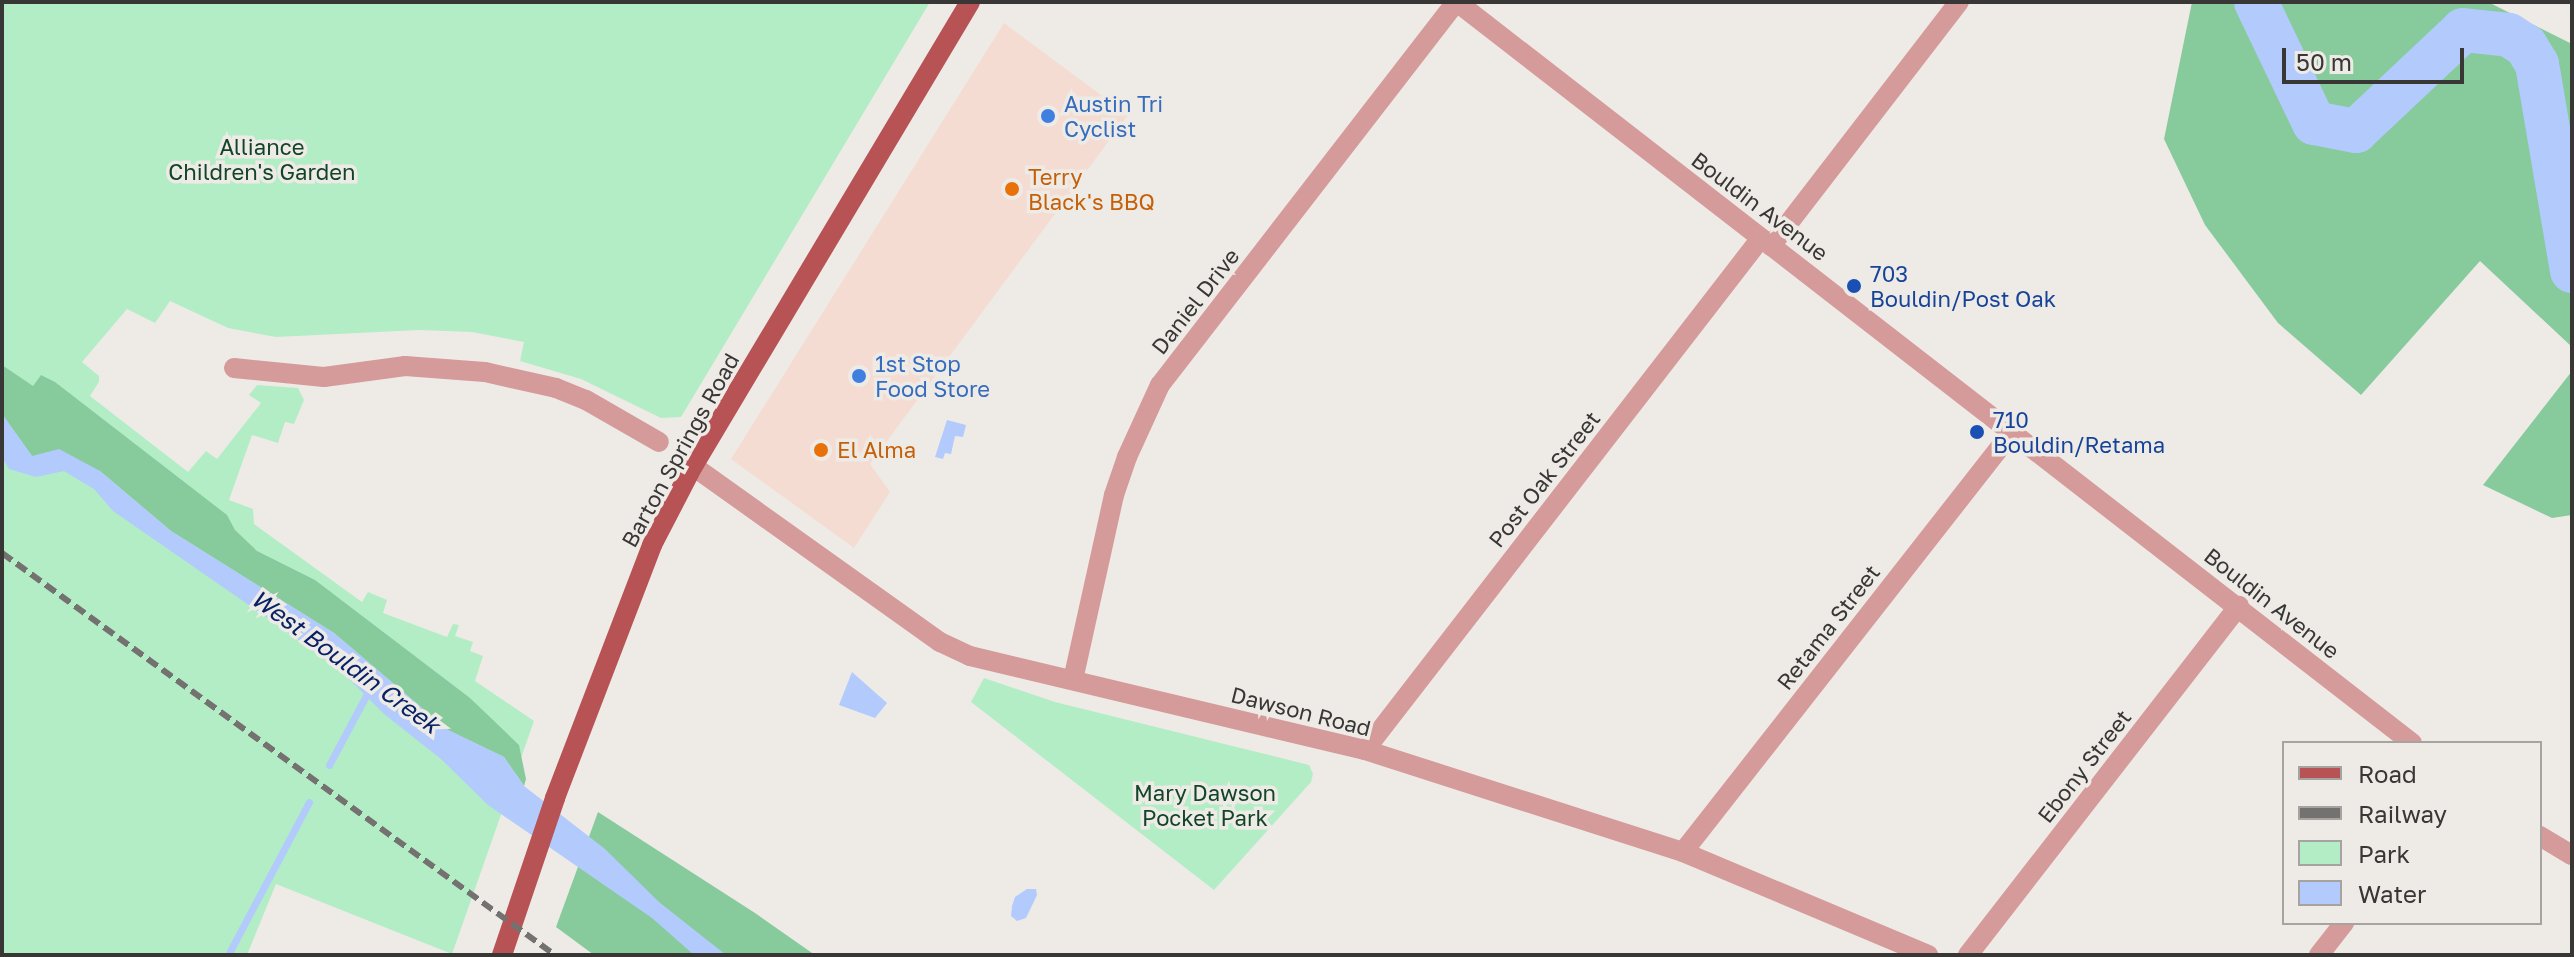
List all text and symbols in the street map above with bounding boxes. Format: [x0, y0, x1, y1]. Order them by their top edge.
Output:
scale bar [2286, 32, 2468, 82]
text: 50 m [2296, 47, 2352, 76]
place label: Austin Tri Cyclist [1064, 90, 1163, 142]
marker: Austin Tri Cyclist [1039, 107, 1057, 125]
park label: Alliance Children's Garden [168, 133, 356, 184]
street label: Bouldin Avenue [1686, 146, 1834, 266]
place label: Terry Black's BBQ [1028, 163, 1155, 214]
marker: Terry Black's BBQ [1003, 180, 1021, 198]
street label: Daniel Drive [1145, 243, 1245, 359]
place label: 703 Bouldin/Post Oak [1870, 260, 2056, 312]
marker: 703 Bouldin/Post Oak [1845, 277, 1863, 295]
street label: Barton Springs Road [616, 349, 744, 551]
place label: 1st Stop Food Store [875, 350, 990, 402]
marker: 1st Stop Food Store [850, 367, 868, 385]
street label: Post Oak Street [1483, 406, 1605, 552]
place label: 710 Bouldin/Retama [1993, 406, 2165, 458]
marker: 710 Bouldin/Retama [1968, 423, 1986, 441]
place label: El Alma [837, 437, 916, 463]
marker: El Alma [812, 441, 830, 459]
street label: Bouldin Avenue [2199, 542, 2345, 664]
street label: Retama Street [1771, 559, 1885, 695]
water label: West Bouldin Creek [246, 583, 446, 739]
street label: Dawson Road [1228, 681, 1374, 741]
street label: Ebony Street [2032, 704, 2136, 828]
legend [2282, 741, 2542, 925]
text: Road [2358, 759, 2417, 788]
park label: Mary Dawson Pocket Park [1134, 779, 1276, 830]
text: Railway [2358, 799, 2447, 828]
text: Park [2358, 839, 2410, 868]
text: Water [2358, 879, 2426, 908]

